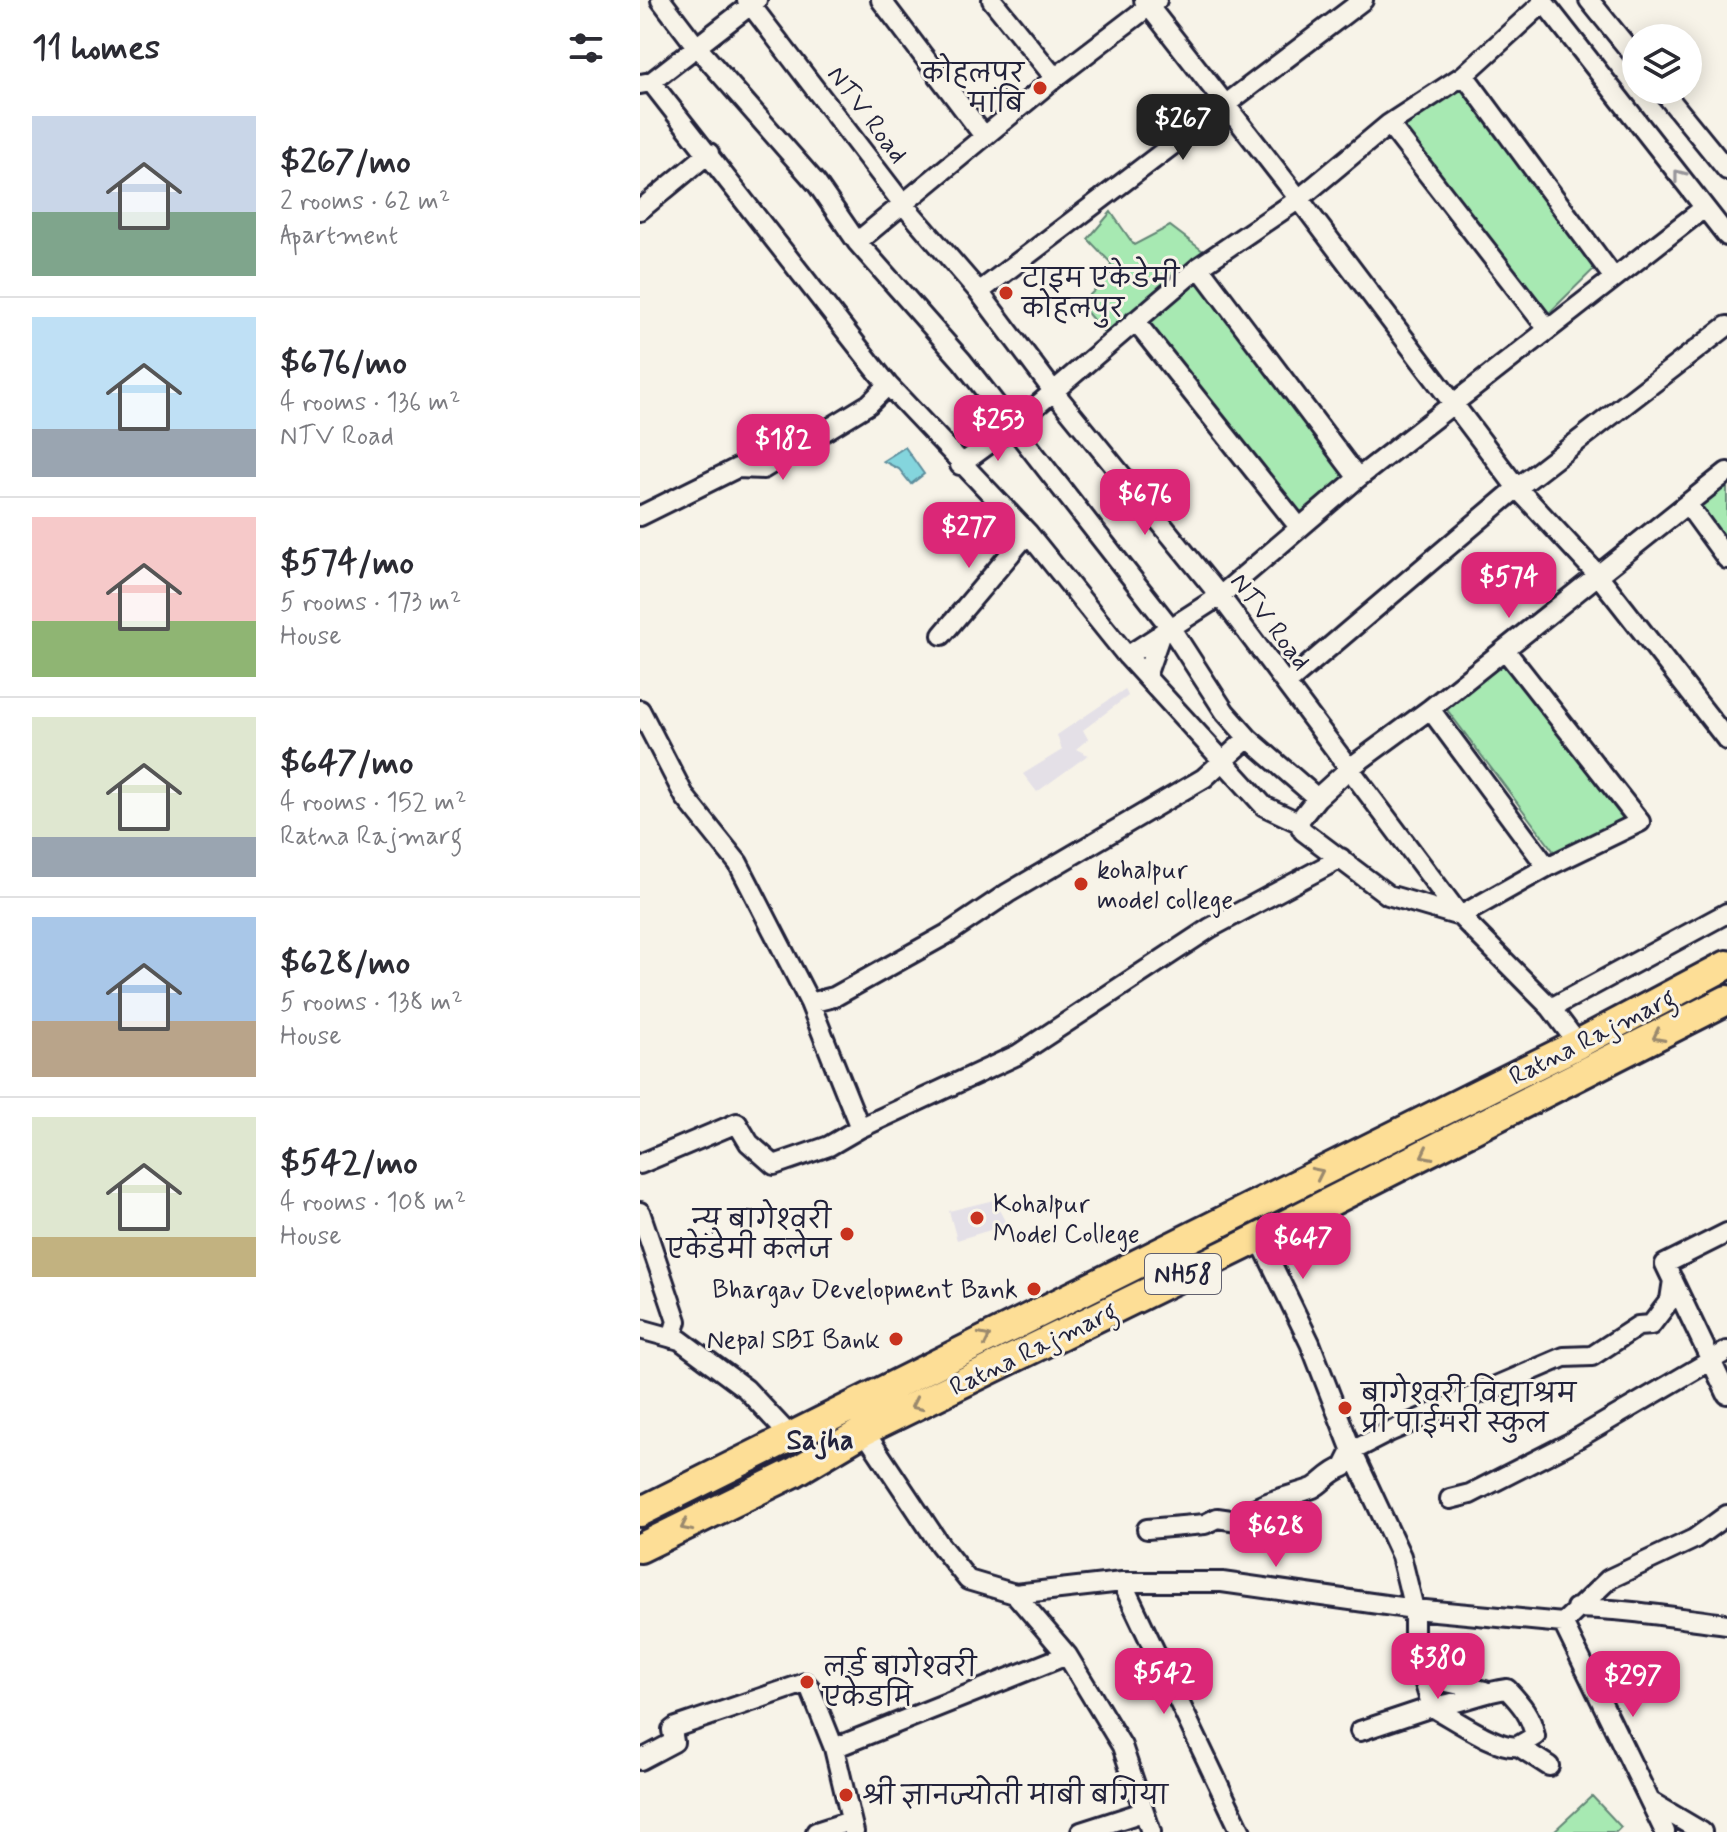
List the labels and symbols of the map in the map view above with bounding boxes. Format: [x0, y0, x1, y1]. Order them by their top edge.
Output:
place label: कोहलपुर माबि [920, 53, 1026, 122]
street label: NTV Road [819, 60, 914, 171]
marker: कोहलपुर माबि [1031, 79, 1049, 97]
pin: $267 [1136, 94, 1230, 162]
one-way arrow [1674, 169, 1688, 184]
place label: टाइम एकेडेमी कोहलपुर [1020, 256, 1181, 328]
marker: टाइम एकेडेमी कोहलपुर [997, 284, 1015, 302]
pin: $253 [951, 395, 1045, 463]
pin: $182 [736, 414, 830, 482]
pin: $676 [1098, 469, 1192, 537]
pin: $277 [922, 502, 1016, 570]
pin: $574 [1462, 552, 1556, 620]
street label: NTV Road [1222, 567, 1317, 678]
place label: kohalpur model college [1097, 854, 1233, 918]
marker: kohalpur model college [1072, 875, 1090, 893]
street label: Ratna Rajmarg [1504, 981, 1683, 1097]
one-way arrow [1651, 1027, 1666, 1042]
one-way arrow [1419, 1144, 1434, 1159]
one-way arrow [1310, 1168, 1325, 1183]
place label: Kohalpur Model College [993, 1188, 1140, 1252]
place label: न्यु बागेश्वरी एकेडेमी कलेज [664, 1199, 833, 1268]
marker: Kohalpur Model College [968, 1209, 986, 1227]
pin: $647 [1256, 1213, 1350, 1281]
marker: न्यु बागेश्वरी एकेडेमी कलेज [838, 1225, 856, 1243]
road number: NH58 [1145, 1254, 1221, 1294]
place label: Bhargav Development Bank [712, 1274, 1018, 1308]
marker: Bhargav Development Bank [1025, 1280, 1043, 1298]
street label: Ratna Rajmarg [944, 1295, 1125, 1408]
place label: Nepal SBI Bank [707, 1324, 880, 1358]
marker: Nepal SBI Bank [887, 1330, 905, 1348]
one-way arrow [976, 1333, 991, 1348]
place label: बागेश्वरी विद्याश्रम प्री पाईमरी स्कुल [1359, 1373, 1578, 1443]
one-way arrow [910, 1395, 925, 1411]
marker: बागेश्वरी विद्याश्रम प्री पाईमरी स्कुल [1336, 1399, 1354, 1417]
district label: Sajha [786, 1423, 854, 1460]
pin: $628 [1229, 1501, 1323, 1569]
one-way arrow [680, 1516, 695, 1531]
pin: $380 [1391, 1633, 1485, 1701]
place label: लर्ड बागेश्वरी एकेडमि [821, 1647, 978, 1716]
pin: $542 [1117, 1648, 1211, 1716]
pin: $297 [1586, 1651, 1680, 1719]
marker: लर्ड बागेश्वरी एकेडमि [798, 1673, 816, 1691]
place label: श्री ज्ञानज्योती माबी बगिया [862, 1775, 1170, 1814]
marker: श्री ज्ञानज्योती माबी बगिया [837, 1786, 855, 1804]

